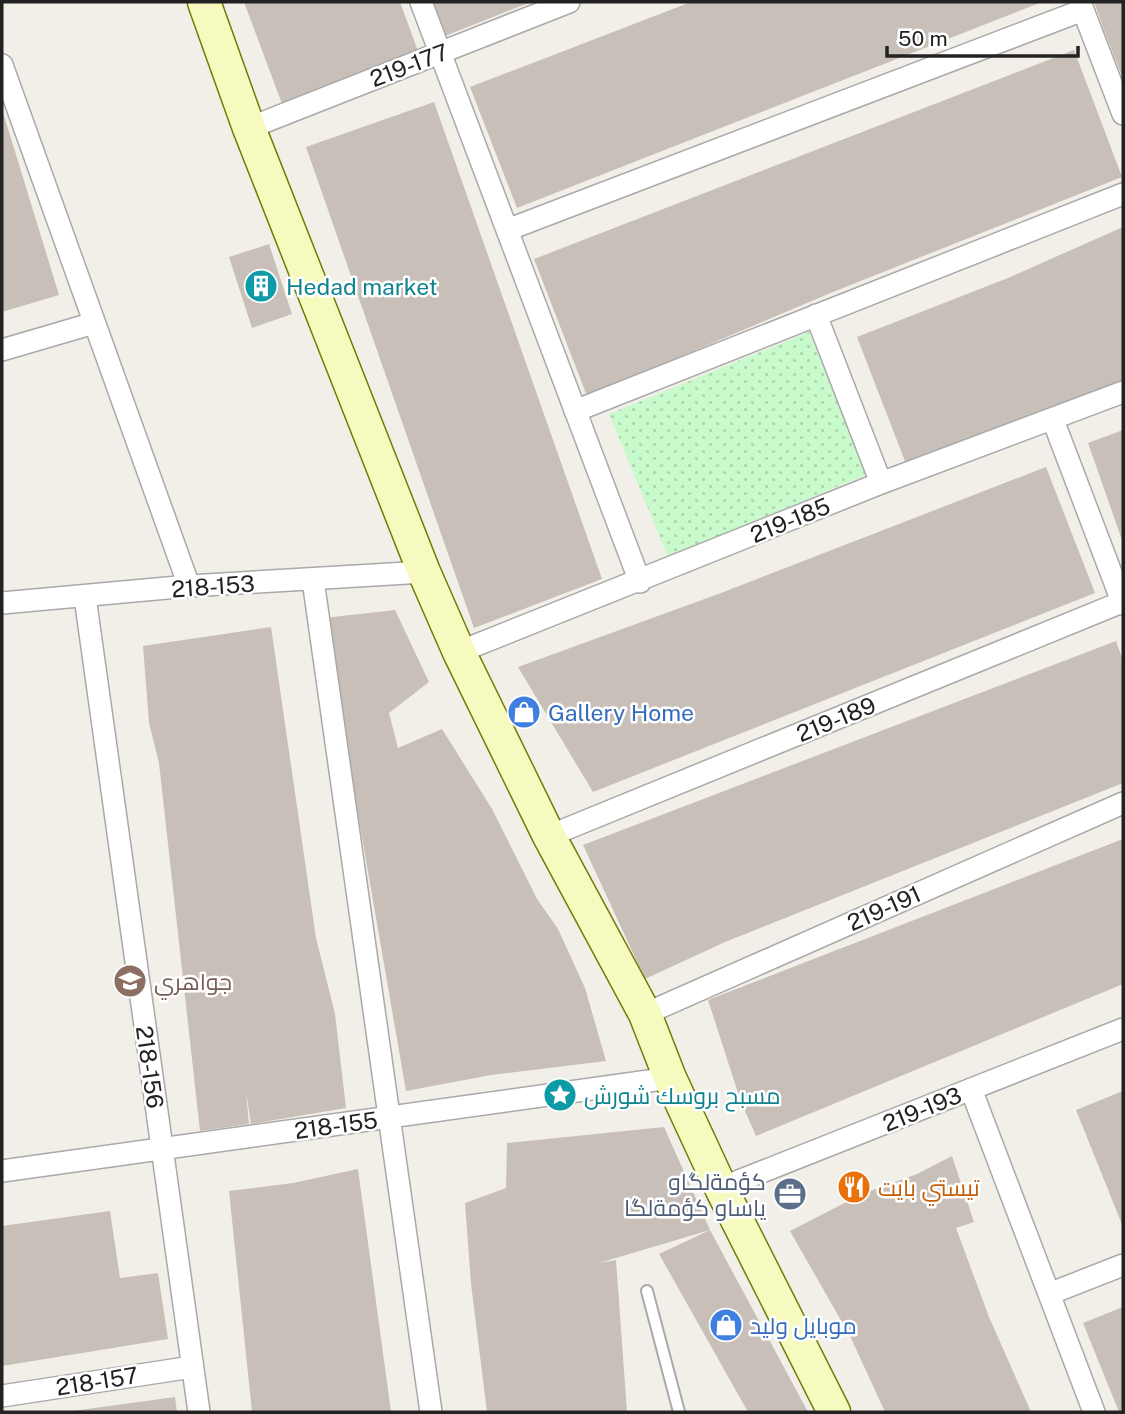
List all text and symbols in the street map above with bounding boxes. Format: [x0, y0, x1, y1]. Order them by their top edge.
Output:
scale bar [887, 14, 1078, 58]
text: 50 m [898, 26, 948, 51]
street label: 219-177 [366, 38, 452, 92]
building icon: Hedad market [242, 267, 280, 305]
place label: Hedad market [286, 273, 438, 300]
street label: 219-185 [746, 492, 834, 548]
street label: 218-153 [170, 570, 256, 602]
street label: 219-189 [793, 691, 879, 747]
shop icon: Gallery Home [505, 693, 543, 731]
place label: Gallery Home [548, 699, 694, 726]
street label: 219-191 [843, 880, 925, 936]
school or university icon: جواهري [111, 962, 149, 1000]
place label: جواهري [154, 968, 232, 1000]
street label: 218-156 [131, 1024, 169, 1110]
place icon: مسبح بروسك شورش [541, 1076, 579, 1114]
street label: 219-193 [879, 1081, 965, 1137]
place label: مسبح بروسك شورش [584, 1082, 781, 1112]
street label: 218-155 [293, 1106, 379, 1144]
place label: كؤمةلگاو ياساو كؤمةلگا [624, 1168, 766, 1221]
restaurant icon: تيستي بايت [835, 1168, 873, 1206]
place label: تيستي بايت [878, 1174, 980, 1206]
office icon: كؤمةلگاو ياساو كؤمةلگا [771, 1175, 809, 1213]
shop icon: موبايل وليد [707, 1306, 745, 1344]
place label: موبايل وليد [750, 1312, 857, 1340]
street label: 218-157 [54, 1361, 140, 1401]

